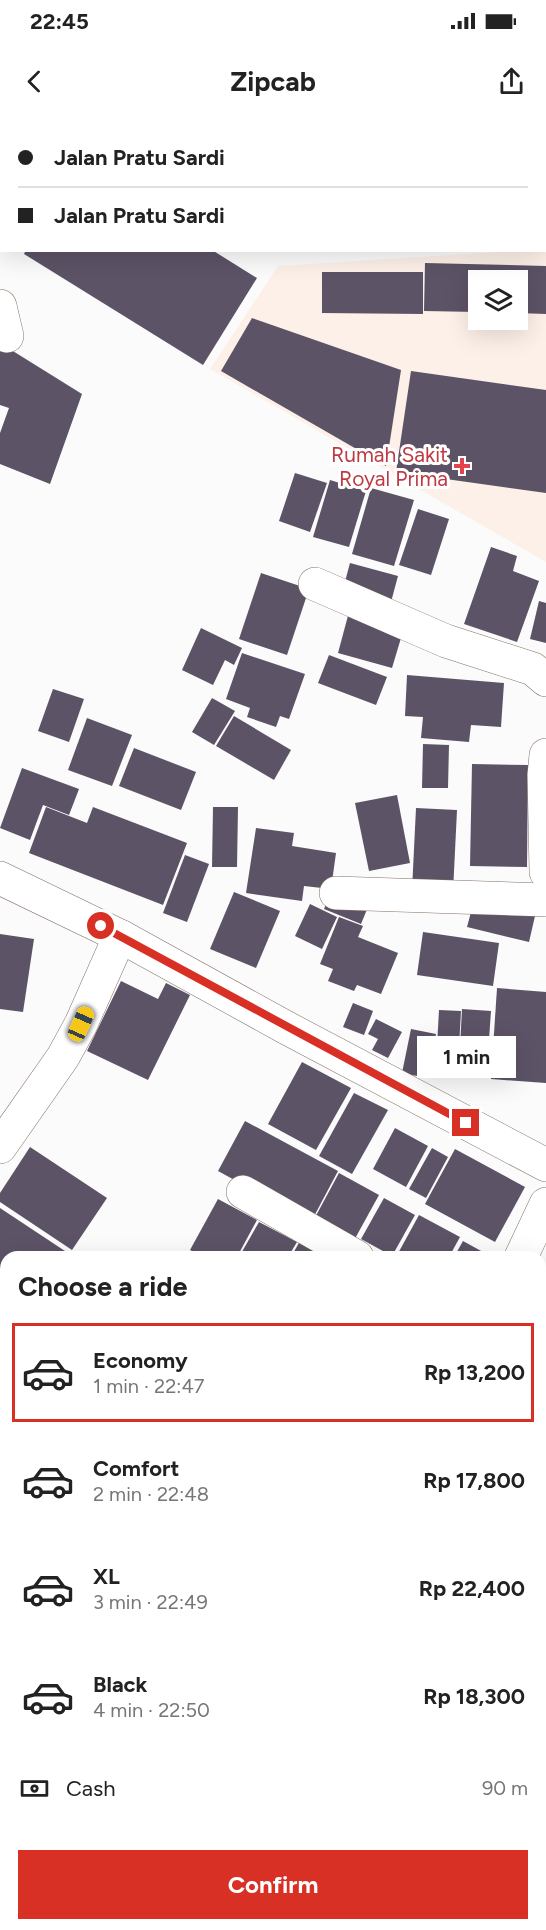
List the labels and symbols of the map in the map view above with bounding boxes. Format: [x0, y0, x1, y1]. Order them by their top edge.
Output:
place label: Rumah Sakit Royal Prima [331, 442, 448, 491]
marker: Rumah Sakit Royal Prima [453, 457, 471, 475]
route start [87, 912, 114, 939]
car [65, 1004, 97, 1044]
callout: 1 min [416, 1036, 516, 1078]
route end [452, 1109, 479, 1136]

